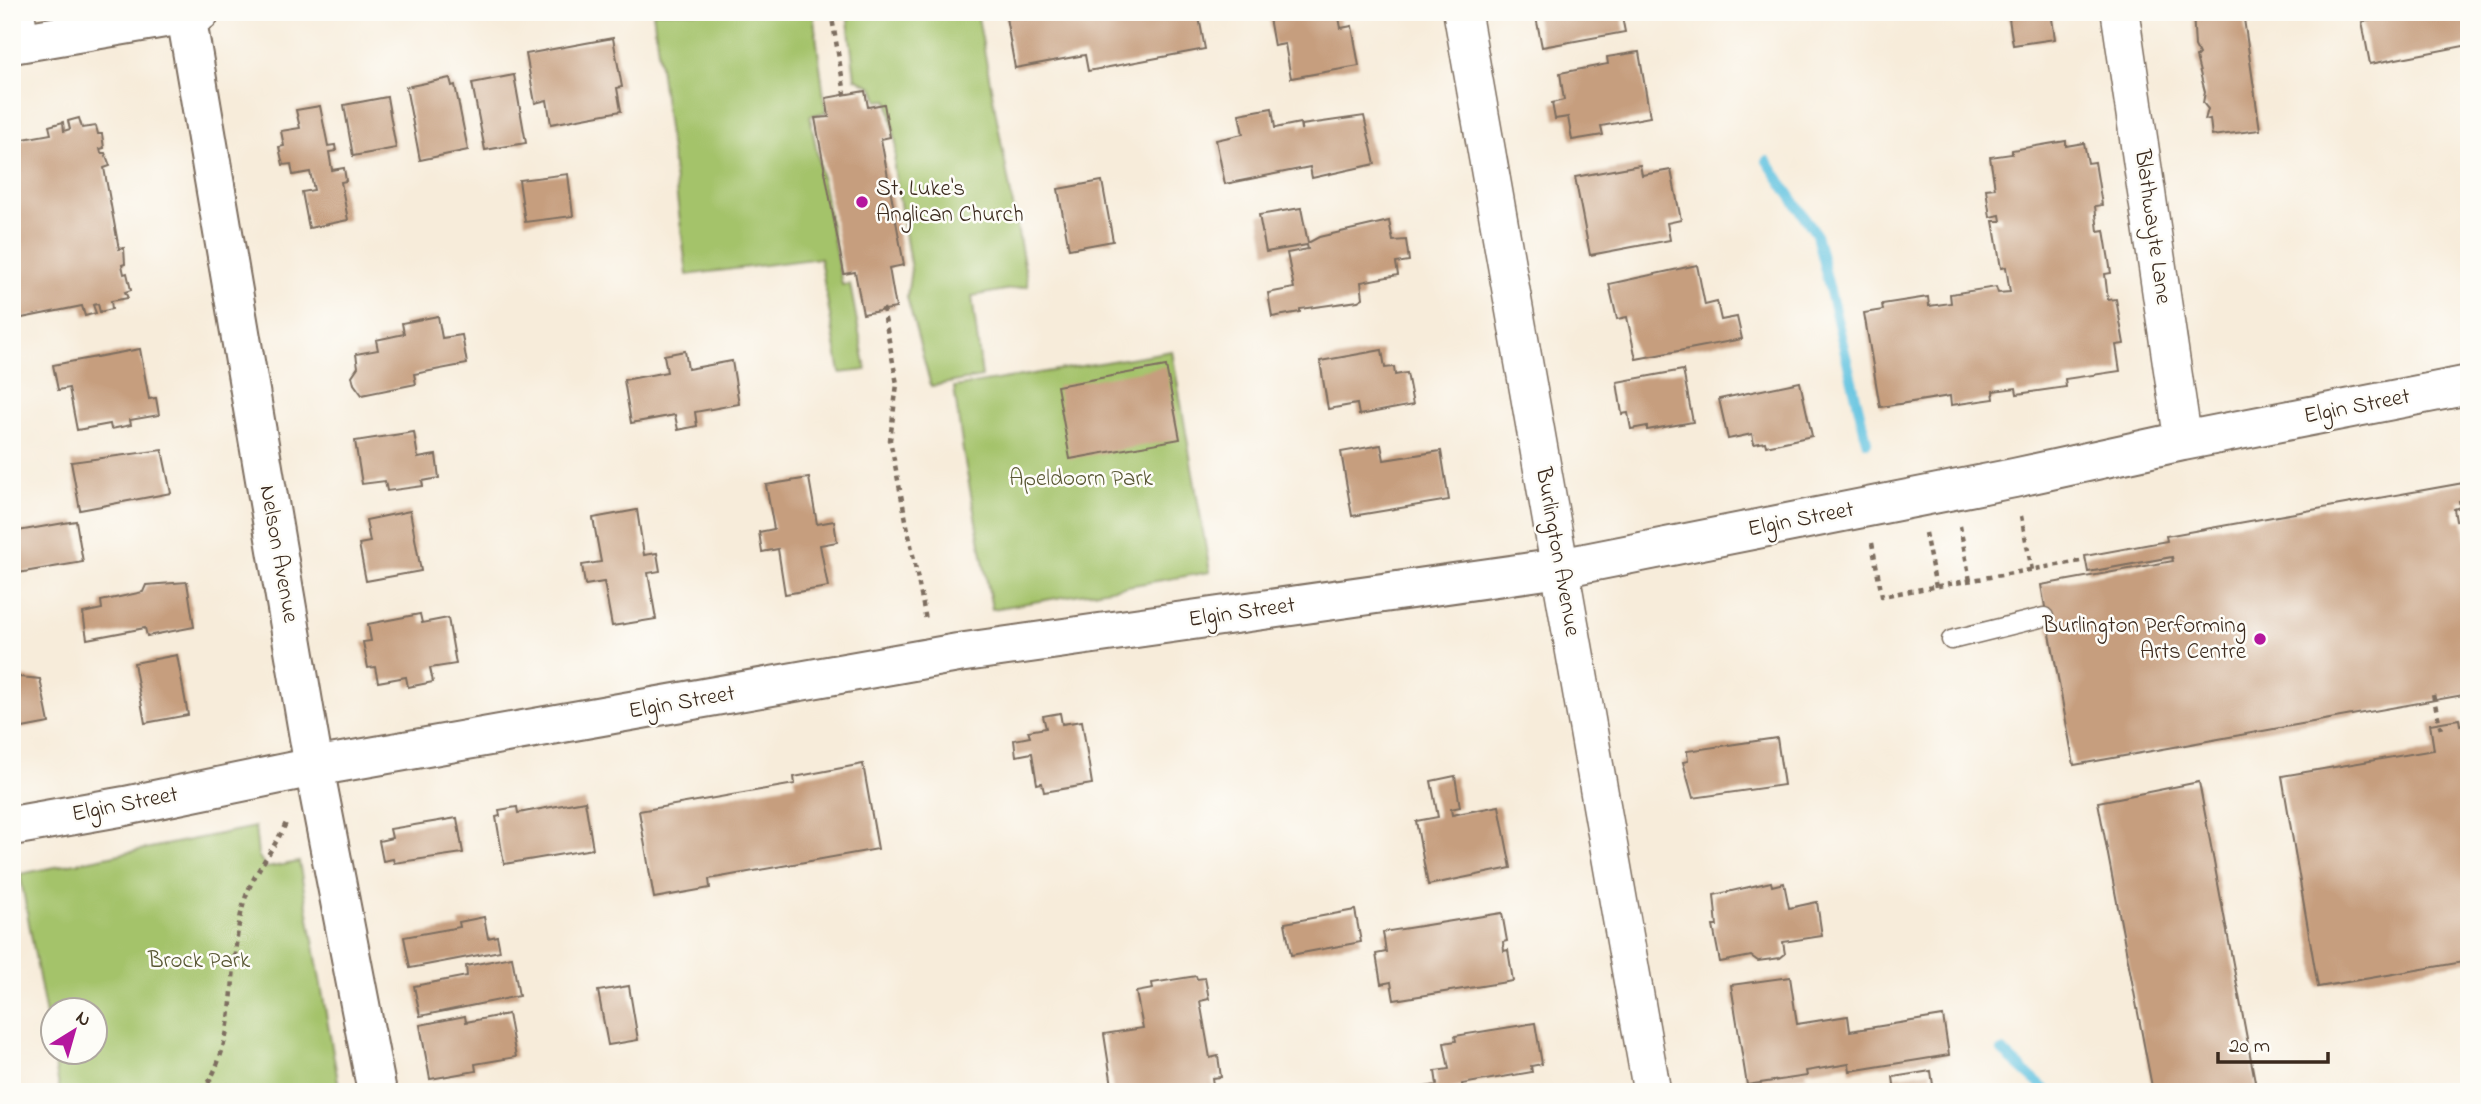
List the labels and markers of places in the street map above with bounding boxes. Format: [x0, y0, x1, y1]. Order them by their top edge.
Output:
place label: St. Luke's Anglican Church [876, 173, 1024, 233]
marker: St. Luke's Anglican Church [854, 194, 870, 210]
place label: Burlington Performing Arts Centre [2041, 610, 2247, 669]
marker: Burlington Performing Arts Centre [2252, 631, 2268, 647]

